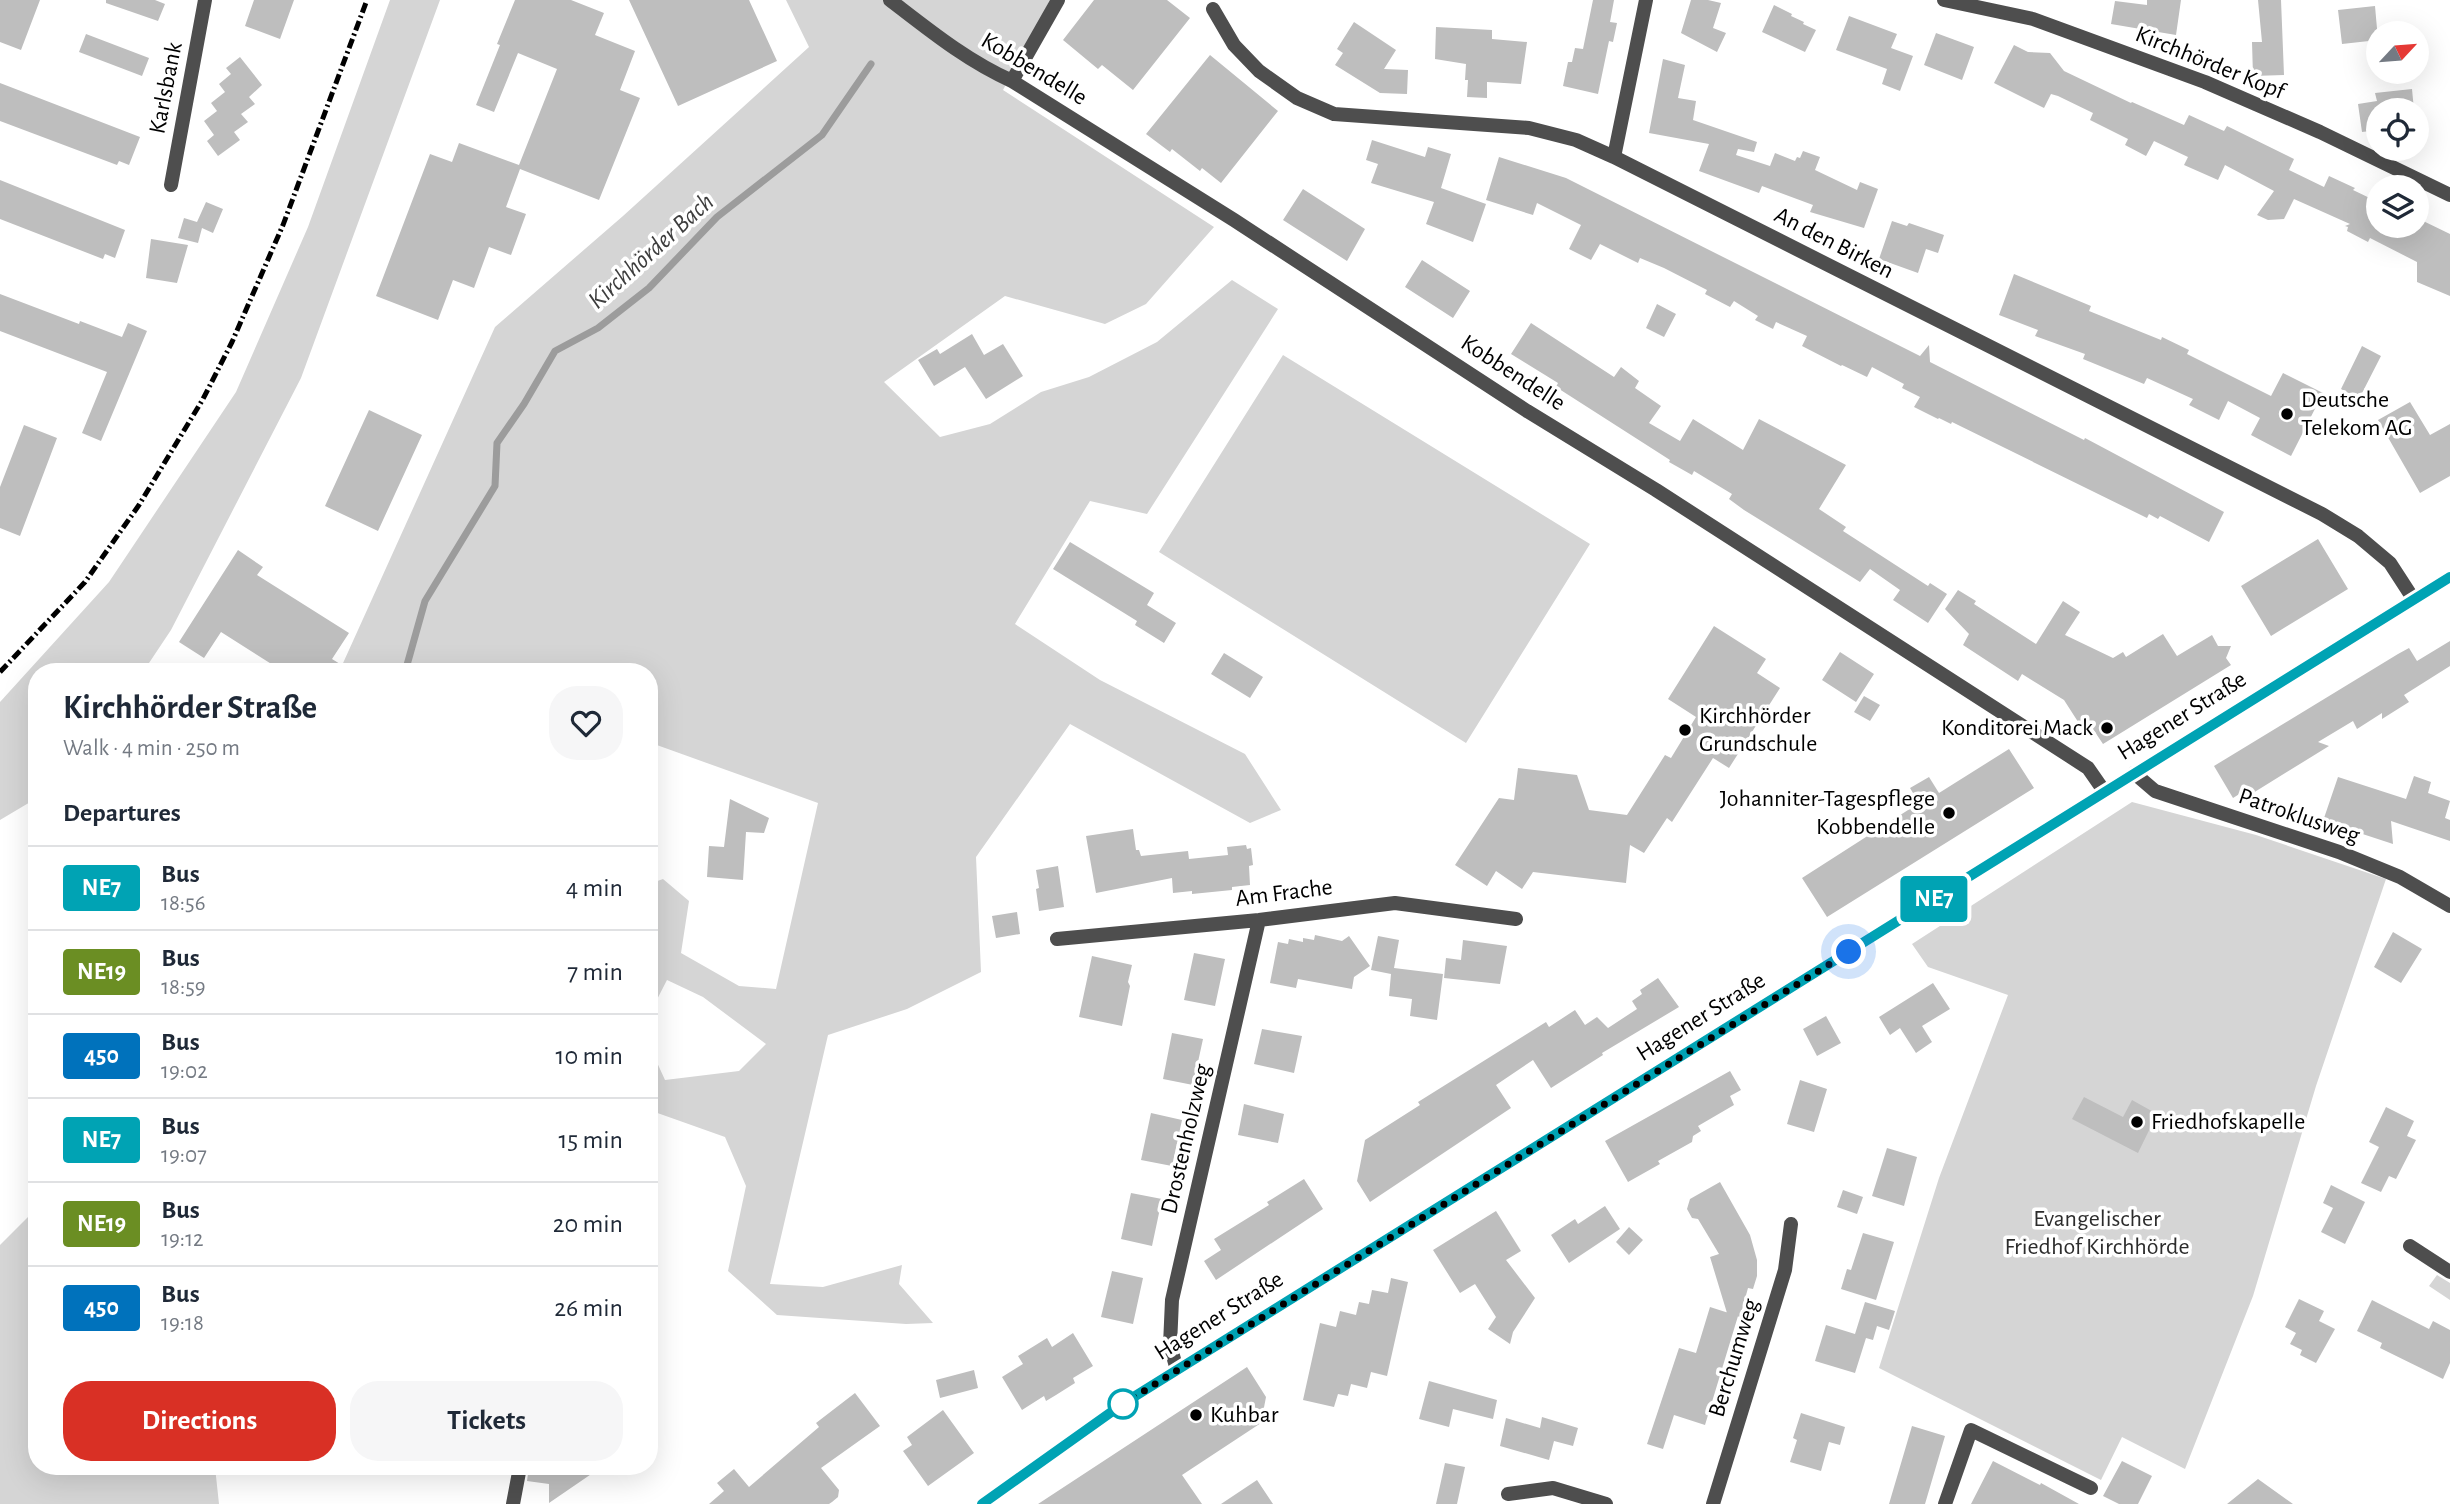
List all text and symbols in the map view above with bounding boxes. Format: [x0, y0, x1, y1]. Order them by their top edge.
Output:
north arrow [2366, 21, 2429, 84]
map controls [2366, 21, 2429, 238]
street label: Kirchhörder Kopf [2132, 22, 2290, 104]
street label: Kobbendelle [977, 28, 1091, 110]
street label: Karlsbank [145, 40, 187, 136]
button: locate [2366, 98, 2429, 161]
button: layers [2366, 175, 2429, 238]
water label: Kirchhörder Bach [583, 188, 719, 314]
street label: An den Birken [1771, 203, 1897, 283]
street label: Kobbendelle [1457, 331, 1569, 415]
place label: Deutsche Telekom AG [2301, 388, 2412, 440]
marker: Deutsche Telekom AG [2279, 406, 2295, 422]
street label: Hagener Straße [2113, 667, 2251, 765]
button: heart [549, 686, 623, 760]
text: Kirchhörder Straße [63, 692, 317, 725]
place label: Kirchhörder Grundschule [1699, 704, 1817, 756]
place label: Konditorei Mack [1941, 716, 2093, 740]
marker: Konditorei Mack [2099, 720, 2115, 736]
marker: Kirchhörder Grundschule [1677, 722, 1693, 738]
text: Walk · 4 min · 250 m [63, 737, 240, 760]
street label: Patroklusweg [2235, 784, 2363, 848]
place label: Johanniter-Tagespflege Kobbendelle [1720, 787, 1935, 839]
text: Departures [63, 800, 181, 826]
marker: Johanniter-Tagespflege Kobbendelle [1941, 805, 1957, 821]
text: Bus [161, 861, 200, 887]
text: 4 min [566, 875, 623, 901]
street label: Am Frache [1234, 875, 1334, 911]
text: NE7 [82, 876, 121, 900]
line badge: NE7 [1894, 876, 1974, 922]
text: NE7 [1914, 887, 1954, 911]
text: 18:56 [161, 892, 206, 915]
your location [1831, 934, 1866, 969]
text: Bus [161, 945, 200, 971]
text: 7 min [567, 959, 623, 985]
text: NE19 [77, 960, 126, 984]
street label: Hagener Straße [1632, 968, 1770, 1066]
text: 18:59 [161, 976, 206, 999]
text: Bus [161, 1029, 200, 1055]
text: 10 min [556, 1043, 623, 1069]
text: 450 [84, 1044, 119, 1068]
text: 19:02 [161, 1060, 208, 1083]
street label: Drostenholzweg [1157, 1061, 1215, 1216]
place label: Friedhofskapelle [2151, 1110, 2305, 1134]
text: Bus [161, 1113, 200, 1139]
marker: Friedhofskapelle [2129, 1114, 2145, 1130]
text: 15 min [558, 1127, 623, 1153]
text: NE7 [82, 1128, 121, 1152]
text: 19:07 [161, 1144, 207, 1167]
text: Bus [161, 1197, 200, 1223]
park label: Evangelischer Friedhof Kirchhörde [2004, 1207, 2190, 1259]
text: 20 min [553, 1211, 623, 1237]
text: NE19 [77, 1212, 126, 1236]
text: 19:12 [161, 1228, 204, 1251]
street label: Hagener Straße [1150, 1267, 1288, 1365]
text: Bus [161, 1281, 200, 1307]
text: 26 min [554, 1295, 623, 1321]
text: 450 [84, 1296, 119, 1320]
street label: Berchumweg [1705, 1296, 1763, 1420]
text: 19:18 [161, 1312, 204, 1335]
button: Directions [63, 1381, 336, 1461]
button: Tickets [350, 1381, 623, 1461]
unlabelled marker [1108, 1389, 1138, 1419]
place label: Kuhbar [1210, 1403, 1279, 1427]
marker: Kuhbar [1188, 1407, 1204, 1423]

